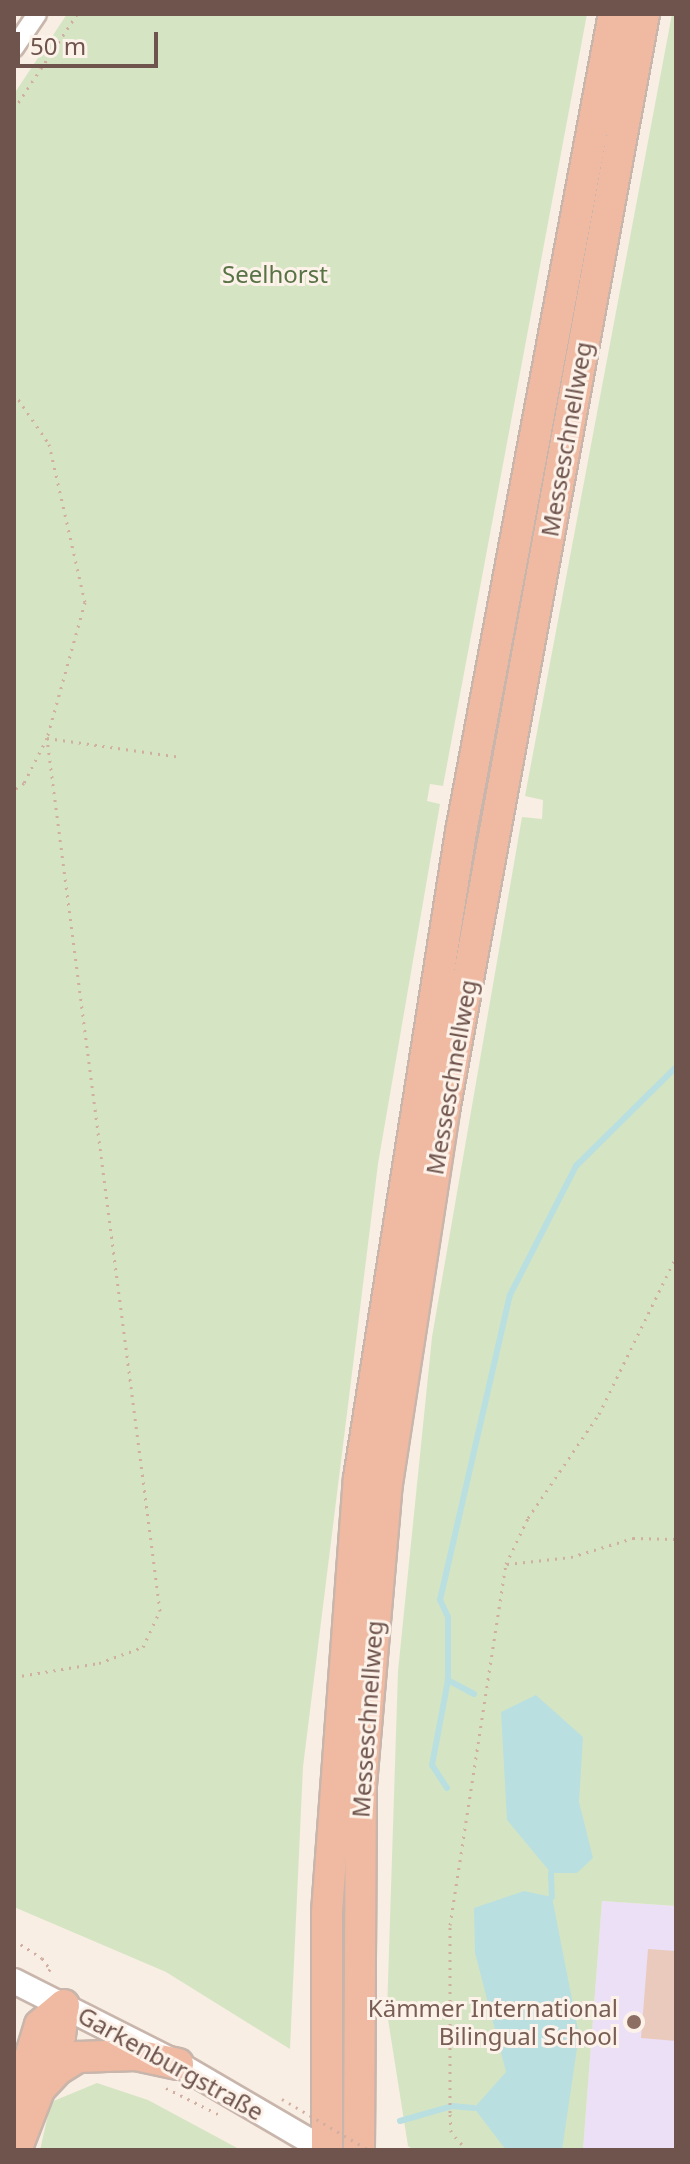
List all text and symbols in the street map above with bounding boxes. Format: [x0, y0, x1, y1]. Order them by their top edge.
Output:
scale bar [20, 16, 162, 66]
text: 50 m [30, 29, 86, 62]
park label: Seelhorst [222, 260, 328, 288]
street label: Messeschnellweg [535, 339, 597, 539]
street label: Messeschnellweg [420, 977, 482, 1177]
street label: Messeschnellweg [346, 1619, 388, 1819]
place label: Kämmer International Bilingual School [368, 1994, 618, 2050]
street label: Garkenburgstraße [73, 2000, 269, 2126]
marker: Kämmer International Bilingual School [625, 2013, 643, 2031]

